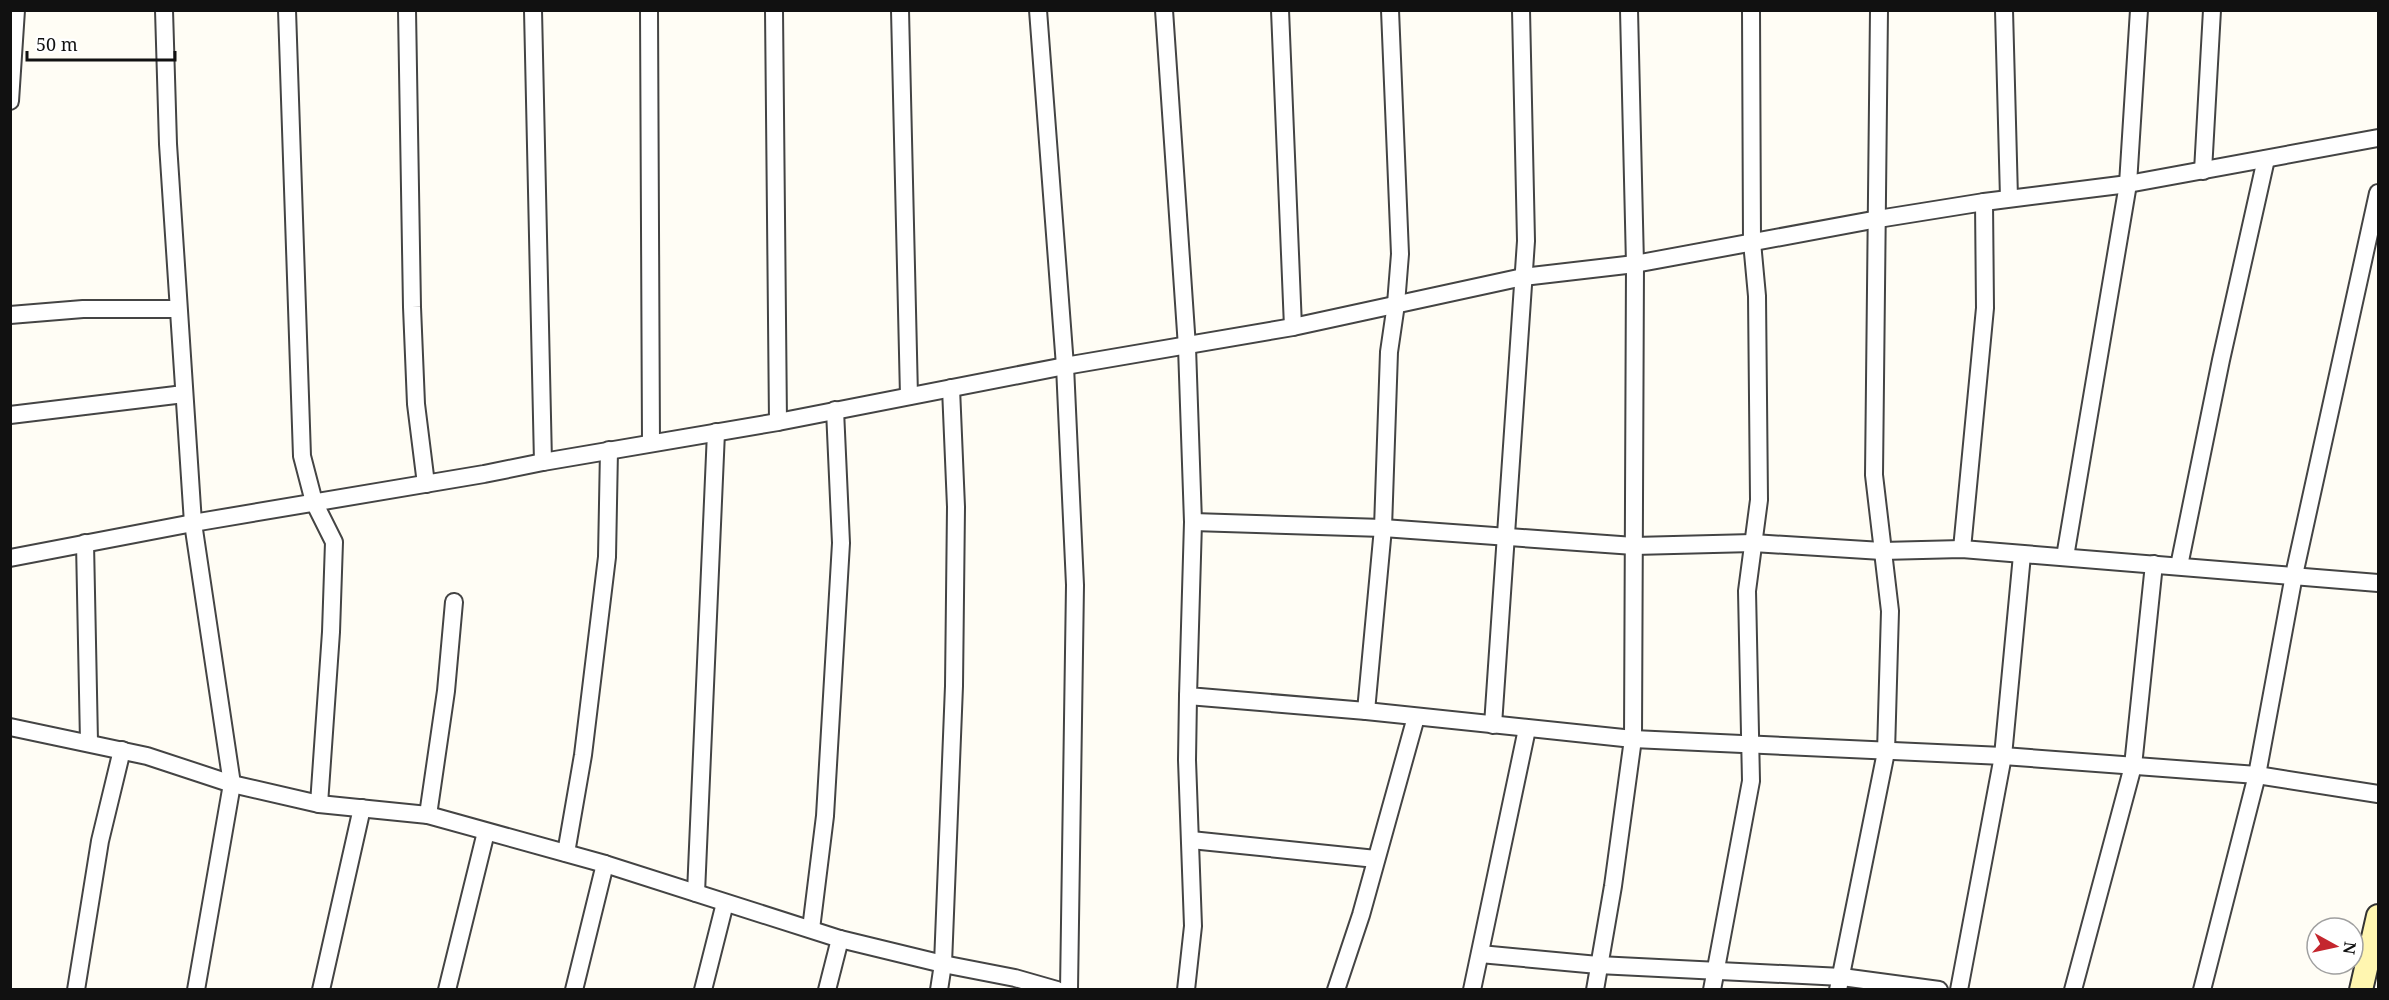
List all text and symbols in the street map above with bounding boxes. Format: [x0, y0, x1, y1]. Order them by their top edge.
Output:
scale bar [27, 24, 176, 62]
text: 50 m [36, 32, 78, 56]
north arrow [2305, 916, 2365, 976]
text: N [2338, 940, 2362, 956]

